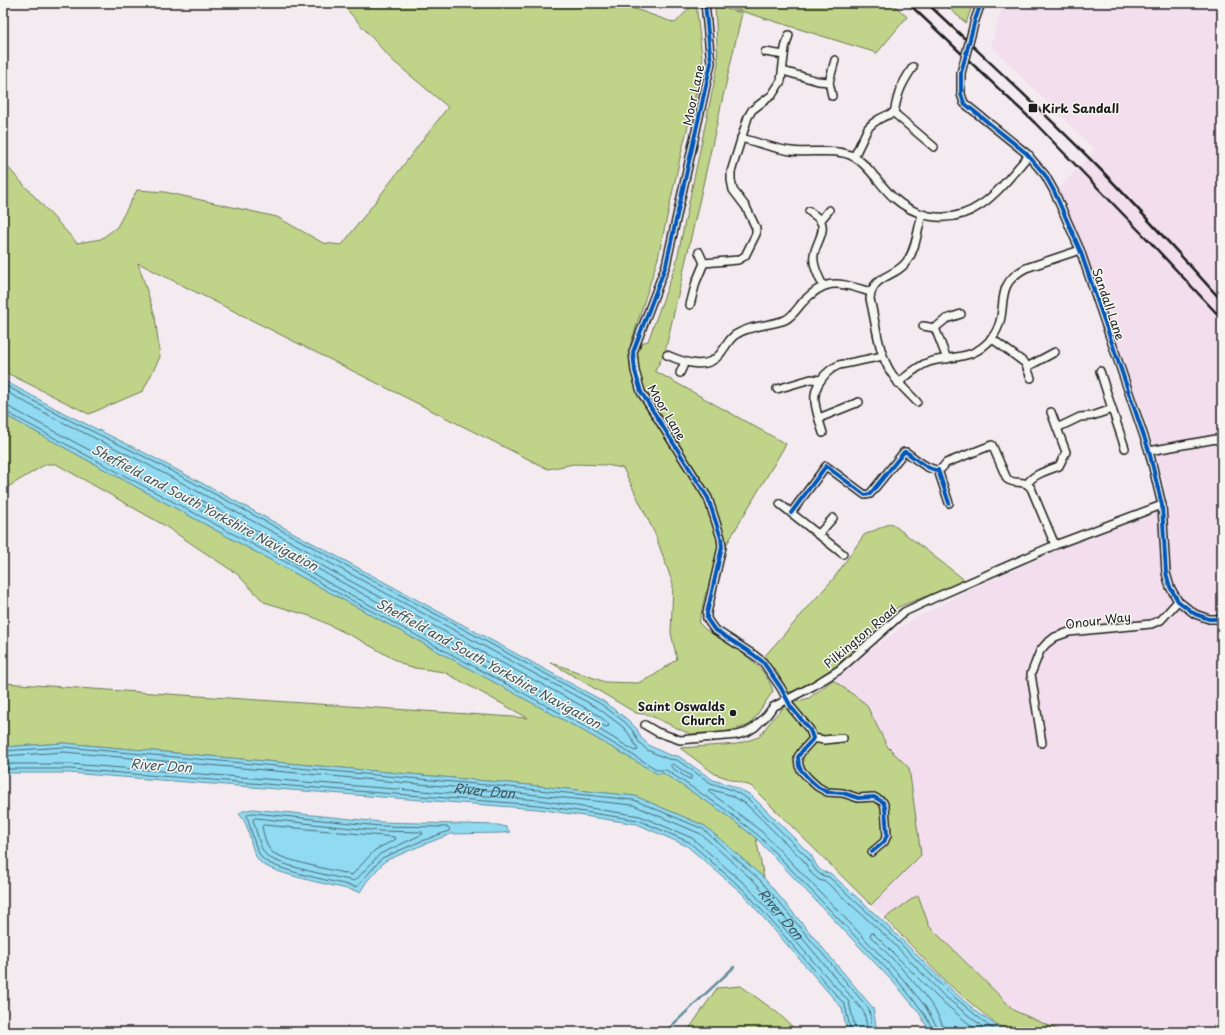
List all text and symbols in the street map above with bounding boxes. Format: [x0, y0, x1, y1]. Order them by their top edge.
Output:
street label: Moor Lane [678, 63, 708, 127]
place label: Kirk Sandall [1042, 99, 1119, 117]
marker: Kirk Sandall [1027, 102, 1039, 114]
street label: Sandall Lane [1088, 265, 1130, 343]
street label: Moor Lane [643, 381, 691, 443]
water label: Sheffield and South Yorkshire Navigation [88, 439, 323, 576]
water label: Sheffield and South Yorkshire Navigation [373, 593, 606, 733]
street label: Pilkington Road [820, 600, 900, 672]
street label: Onour Way [1064, 607, 1132, 633]
place label: Saint Oswalds Church [638, 697, 725, 729]
marker: Saint Oswalds Church [728, 708, 738, 718]
water label: River Don [130, 753, 194, 777]
water label: River Don [453, 778, 517, 802]
water label: River Don [755, 884, 809, 944]

